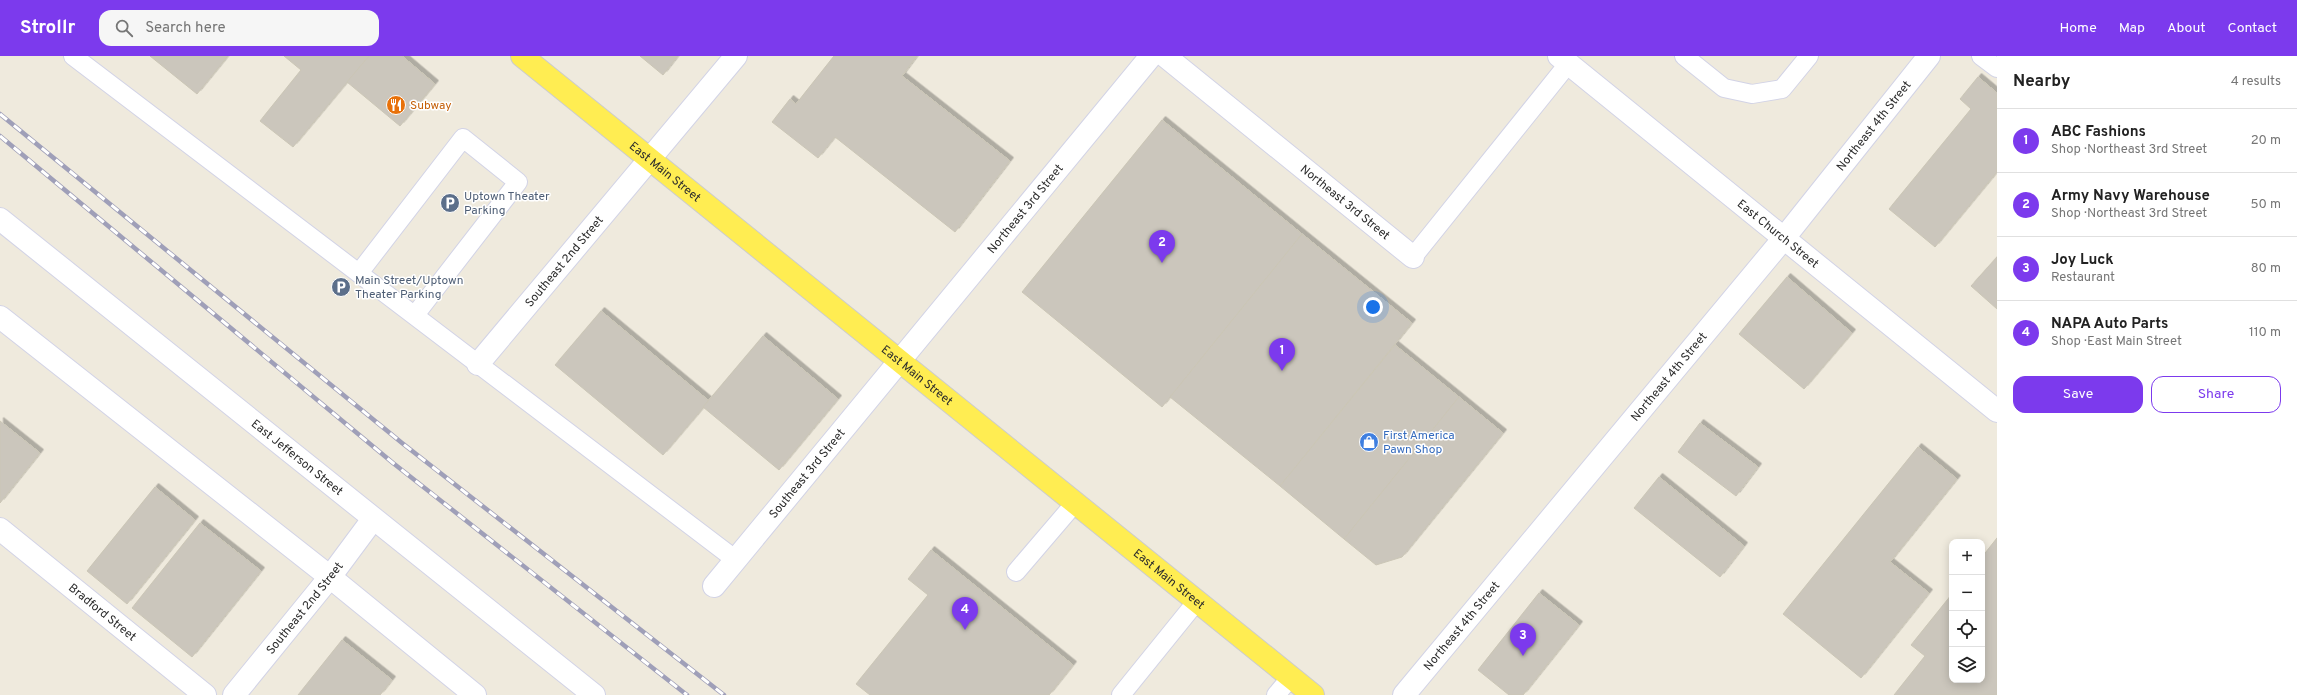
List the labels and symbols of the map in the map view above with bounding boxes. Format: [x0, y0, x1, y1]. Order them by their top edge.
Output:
street label: Northeast 4th Street [1833, 78, 1915, 175]
restaurant icon: Subway [385, 94, 407, 116]
place label: Subway [410, 98, 452, 114]
street label: East Main Street [625, 139, 704, 206]
street label: Northeast 3rd Street [984, 161, 1067, 257]
street label: Northeast 3rd Street [1296, 162, 1393, 244]
place label: Uptown Theater Parking [464, 189, 550, 219]
parking icon: Uptown Theater Parking [439, 192, 461, 214]
street label: East Church Street [1733, 196, 1822, 272]
street label: Southeast 2nd Street [522, 213, 608, 311]
pin: 2 [1149, 230, 1175, 263]
place label: Main Street/Uptown Theater Parking [355, 273, 463, 303]
parking icon: Main Street/Uptown Theater Parking [330, 276, 352, 298]
your location [1363, 297, 1383, 317]
street label: Northeast 4th Street [1628, 329, 1711, 425]
pin: 1 [1269, 338, 1295, 371]
street label: East Main Street [877, 342, 956, 410]
street label: East Jefferson Street [247, 416, 346, 500]
street label: Southeast 3rd Street [766, 426, 849, 522]
place label: First America Pawn Shop [1383, 428, 1455, 458]
shop icon: First America Pawn Shop [1358, 431, 1380, 453]
street label: East Main Street [1129, 546, 1208, 613]
street label: Southeast 2nd Street [263, 559, 347, 658]
street label: Northeast 4th Street [1421, 579, 1504, 674]
street label: Bradford Street [65, 581, 139, 645]
pin: 4 [952, 597, 978, 630]
pin: 3 [1510, 623, 1536, 656]

